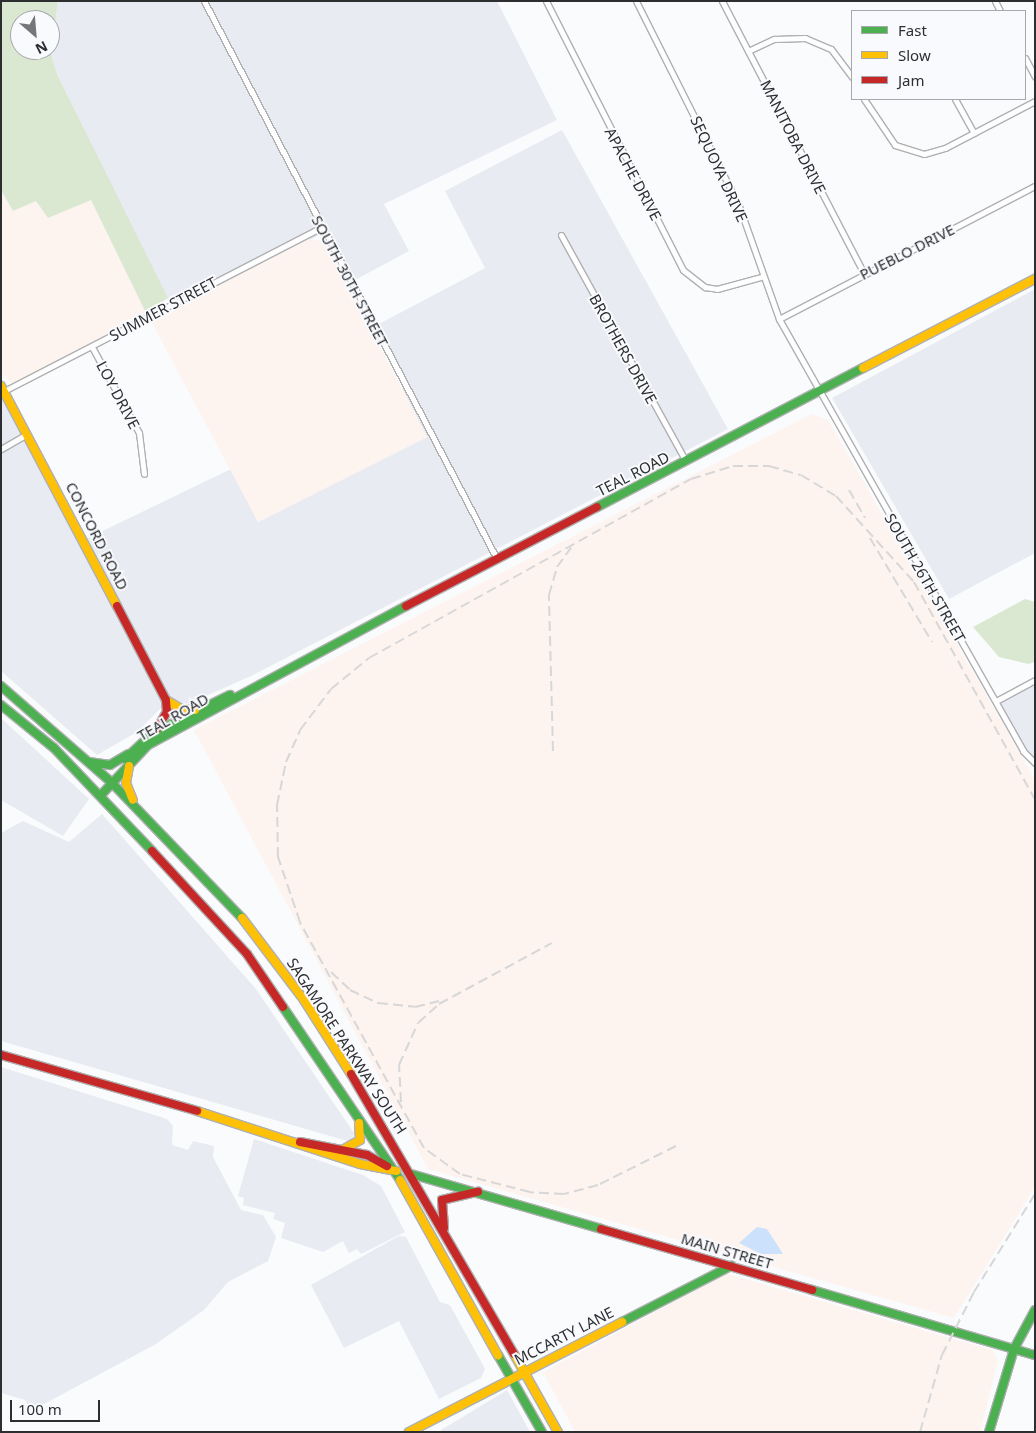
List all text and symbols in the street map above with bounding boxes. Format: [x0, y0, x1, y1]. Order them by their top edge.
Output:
north arrow [10, 10, 60, 60]
legend [851, 10, 1026, 100]
text: Fast [898, 20, 927, 40]
text: N [32, 37, 51, 59]
text: Slow [898, 45, 931, 65]
text: Jam [898, 70, 925, 90]
street label: MANITOBA DRIVE [757, 77, 829, 197]
street label: SEQUOYA DRIVE [687, 113, 751, 225]
street label: APACHE DRIVE [601, 124, 665, 224]
street label: SOUTH 30TH STREET [308, 212, 392, 350]
street label: PUEBLO DRIVE [857, 220, 957, 284]
street label: SUMMER STREET [106, 273, 220, 345]
street label: BROTHERS DRIVE [585, 291, 661, 407]
street label: LOY DRIVE [93, 358, 143, 432]
street label: TEAL ROAD [594, 448, 672, 500]
street label: CONCORD ROAD [62, 479, 132, 593]
street label: SOUTH 26TH STREET [881, 510, 969, 646]
street label: TEAL ROAD [134, 689, 212, 745]
street label: SAGAMORE PARKWAY SOUTH [283, 955, 411, 1137]
street label: MAIN STREET [679, 1229, 775, 1273]
street label: MCCARTY LANE [511, 1303, 617, 1369]
scale bar [12, 1390, 102, 1422]
text: 100 m [18, 1399, 62, 1419]

